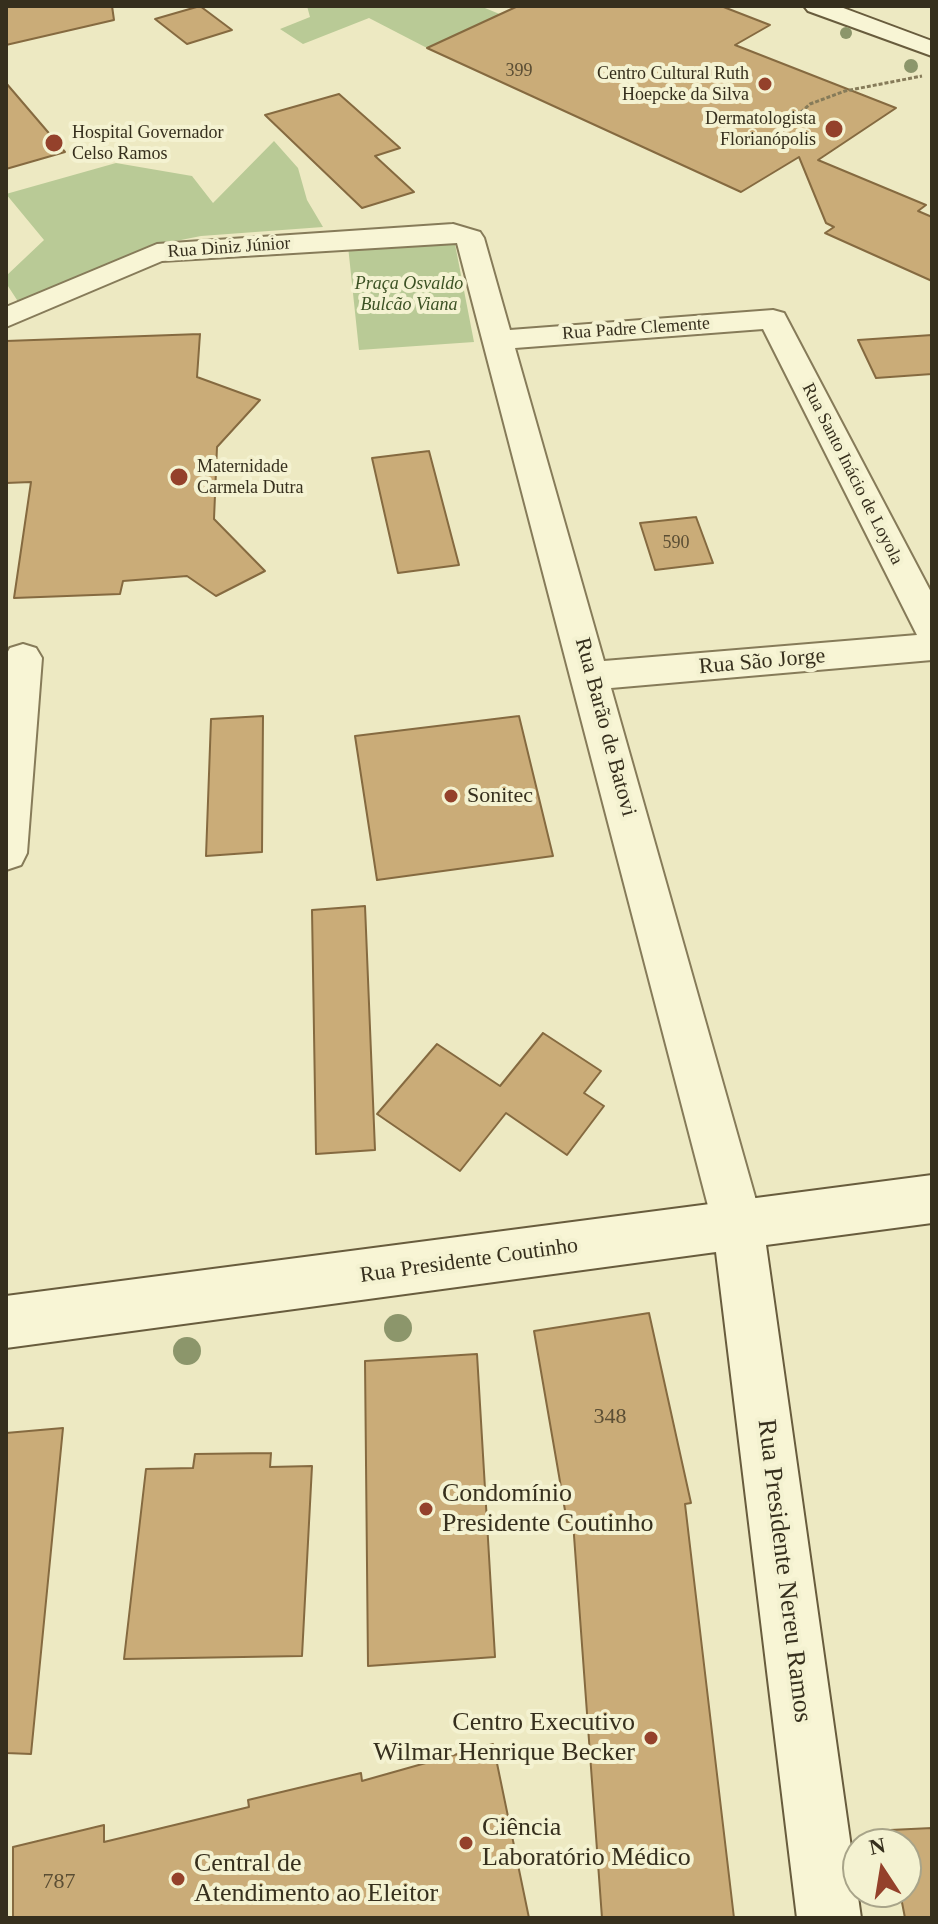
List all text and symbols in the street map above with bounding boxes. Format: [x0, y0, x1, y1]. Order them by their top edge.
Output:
house number: 399 [506, 60, 532, 82]
place label: Centro Cultural Ruth Hoepcke da Silva [597, 63, 749, 106]
marker: Centro Cultural Ruth Hoepcke da Silva [756, 75, 774, 93]
place label: Dermatologista Florianópolis [705, 108, 816, 150]
marker: Dermatologista Florianópolis [823, 118, 845, 140]
place label: Hospital Governador Celso Ramos [72, 122, 223, 164]
marker: Hospital Governador Celso Ramos [43, 132, 65, 154]
street label: Rua Diniz Júnior [167, 233, 291, 263]
park label: Praça Osvaldo Bulcão Viana [355, 273, 463, 316]
street label: Rua Padre Clemente [561, 313, 711, 345]
street label: Rua Santo Inácio de Loyola [797, 380, 907, 568]
place label: Maternidade Carmela Dutra [197, 456, 303, 498]
marker: Maternidade Carmela Dutra [168, 466, 190, 488]
house number: 590 [662, 532, 690, 554]
street label: Rua Barão de Batovi [568, 635, 642, 819]
street label: Rua São Jorge [698, 643, 826, 681]
place label: Sonitec [467, 783, 533, 809]
marker: Sonitec [442, 787, 460, 805]
street label: Rua Presidente Coutinho [358, 1233, 580, 1289]
house number: 348 [594, 1404, 626, 1430]
street label: Rua Presidente Nereu Ramos [750, 1418, 818, 1724]
place label: Condomínio Presidente Coutinho [442, 1478, 654, 1540]
marker: Condomínio Presidente Coutinho [417, 1500, 435, 1518]
place label: Centro Executivo Wilmar Henrique Becker [373, 1707, 635, 1768]
marker: Centro Executivo Wilmar Henrique Becker [642, 1729, 660, 1747]
place label: Ciência Laboratório Médico [482, 1812, 691, 1874]
north arrow [842, 1828, 922, 1908]
text: N [867, 1832, 888, 1860]
marker: Ciência Laboratório Médico [457, 1834, 475, 1852]
place label: Central de Atendimento ao Eleitor [194, 1848, 438, 1910]
house number: 787 [42, 1869, 76, 1895]
marker: Central de Atendimento ao Eleitor [169, 1870, 187, 1888]

